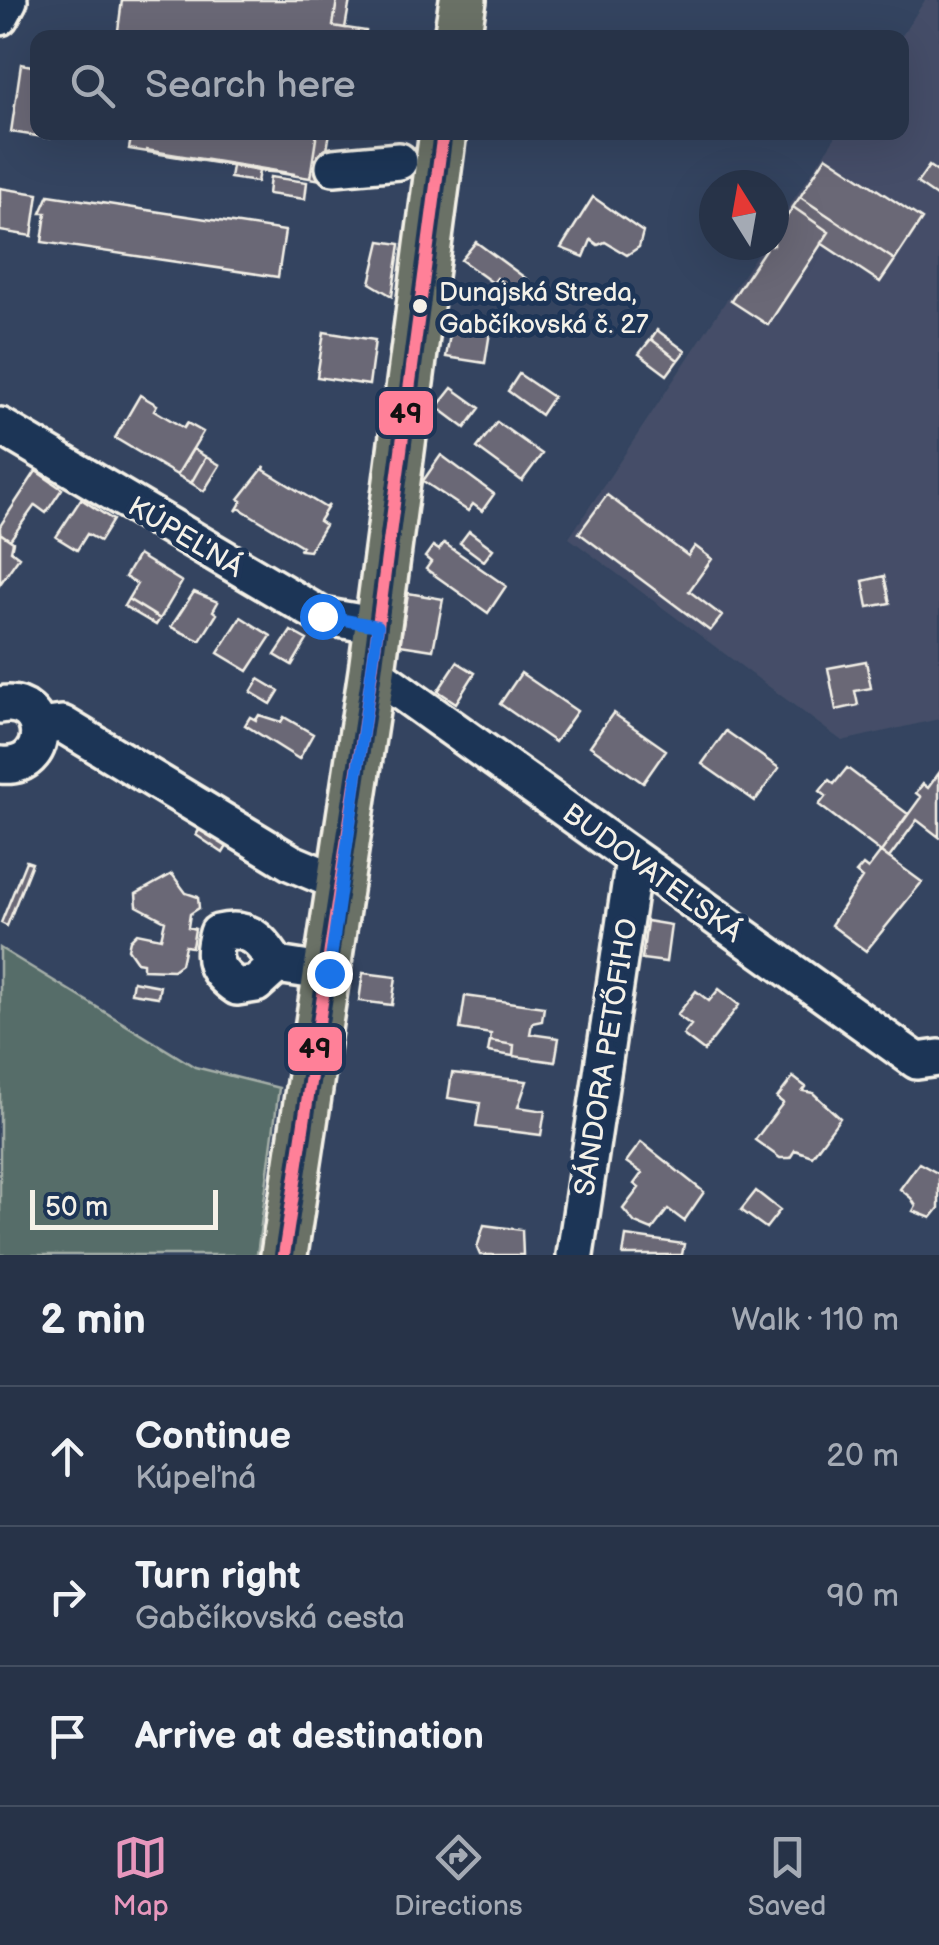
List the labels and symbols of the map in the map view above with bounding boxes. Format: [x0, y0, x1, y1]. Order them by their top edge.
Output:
north arrow [699, 170, 789, 260]
place label: Dunajská Streda, Gabčíkovská č. 27 [439, 278, 649, 341]
marker: Dunajská Streda, Gabčíkovská č. 27 [410, 296, 430, 316]
line badge: 49 [377, 389, 435, 437]
text: 49 [390, 398, 422, 431]
street label: KÚPEĽNÁ [122, 489, 250, 585]
route start [300, 594, 346, 640]
street label: BUDOVATEĽSKÁ [556, 796, 749, 950]
street label: SÁNDORA PETŐFIHO [567, 916, 645, 1198]
route end [307, 951, 353, 997]
line badge: 49 [286, 1025, 344, 1073]
text: 49 [299, 1033, 331, 1066]
scale bar [30, 1185, 218, 1230]

